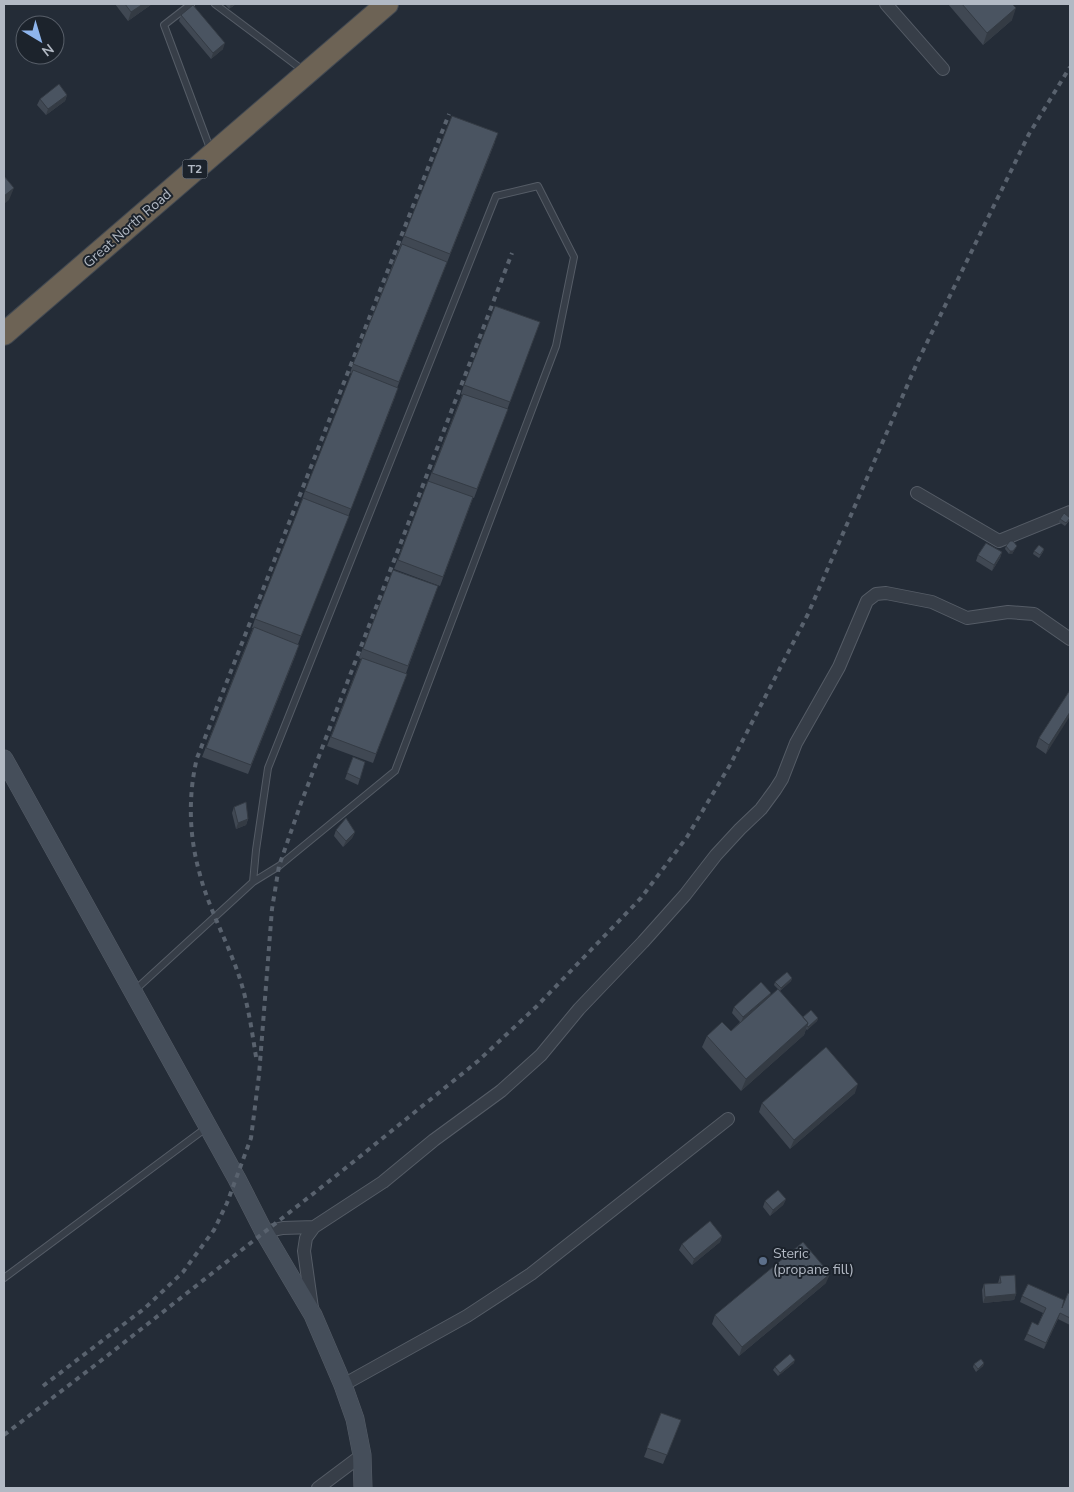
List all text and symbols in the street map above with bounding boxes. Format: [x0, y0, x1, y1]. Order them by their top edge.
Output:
north arrow [15, 15, 65, 65]
text: N [38, 39, 58, 61]
road number: T2 [182, 160, 208, 178]
street label: Great North Road [79, 185, 175, 272]
place label: Steric (propane fill) [773, 1244, 854, 1279]
marker: Steric (propane fill) [757, 1255, 769, 1267]

